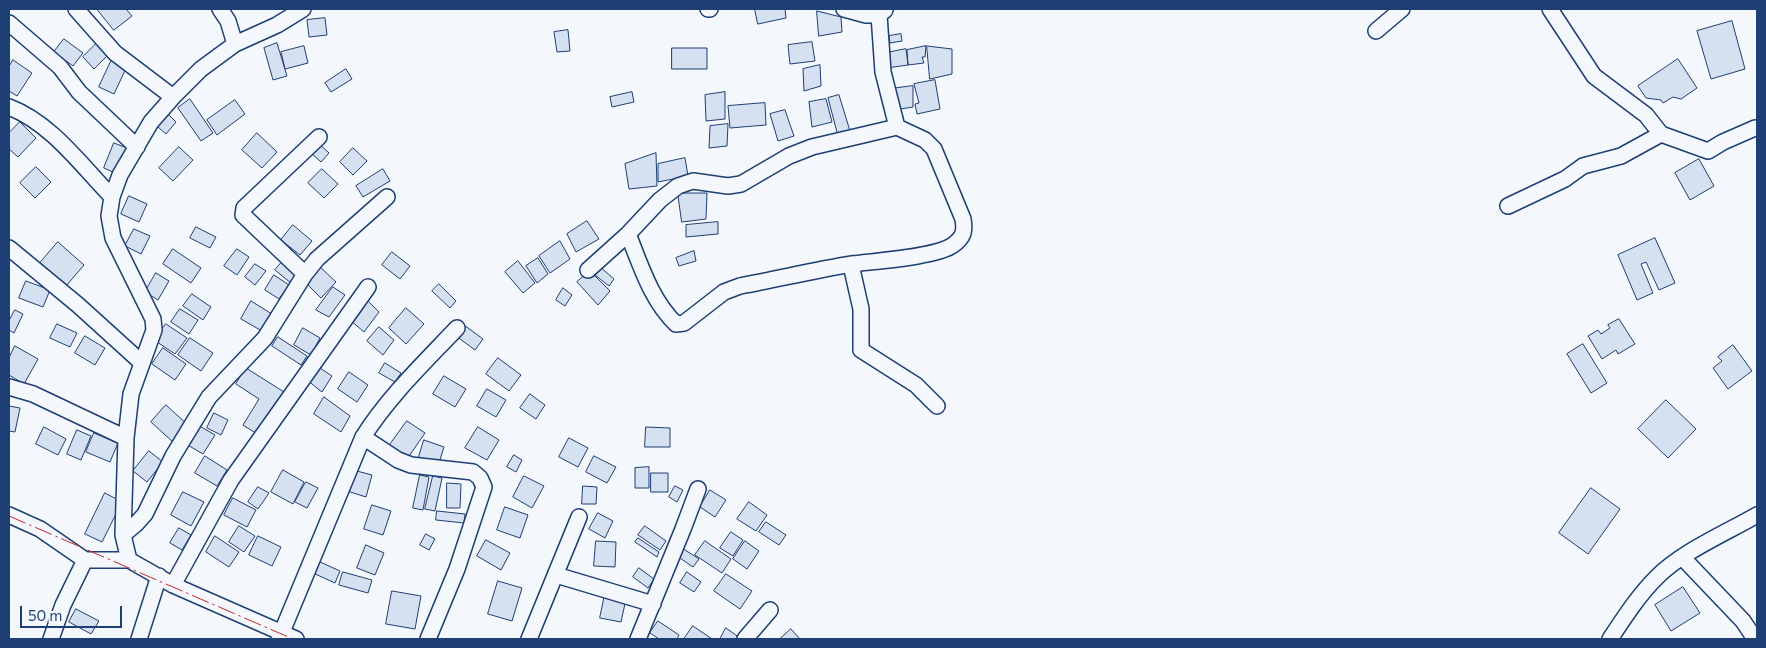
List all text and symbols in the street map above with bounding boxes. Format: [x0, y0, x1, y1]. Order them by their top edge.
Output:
scale bar [22, 596, 125, 628]
text: 50 m [28, 606, 62, 624]

